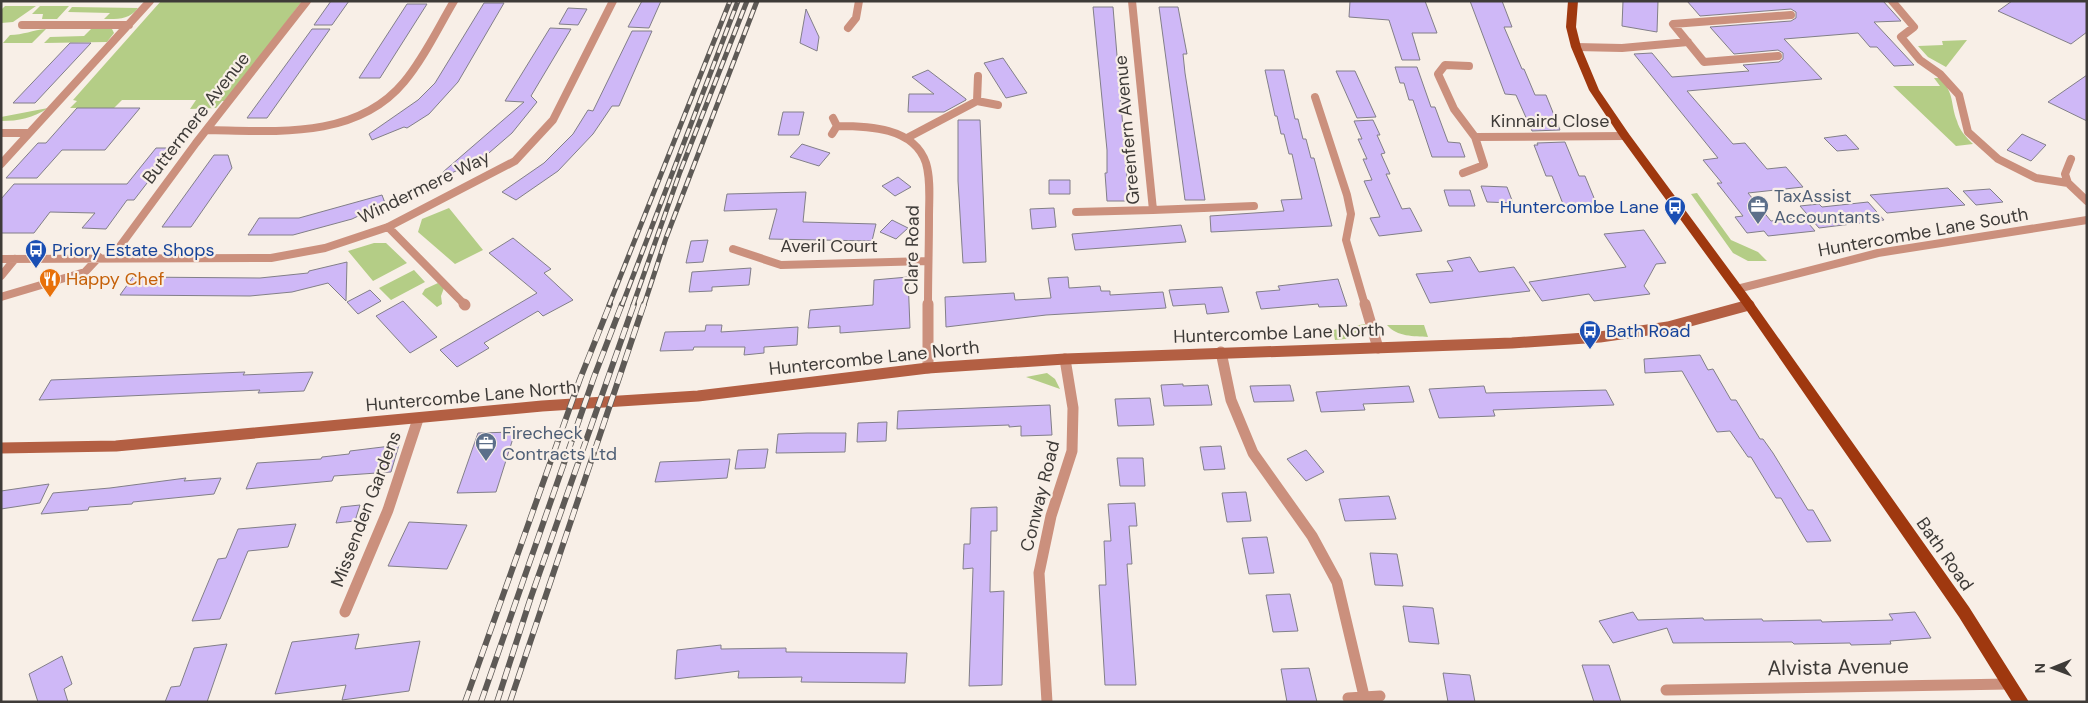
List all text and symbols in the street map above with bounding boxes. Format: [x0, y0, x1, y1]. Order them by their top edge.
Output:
street label: Buttermere Avenue [137, 47, 255, 189]
street label: Greenfern Avenue [1109, 54, 1145, 206]
street label: Kinnaird Close [1491, 109, 1609, 133]
street label: Windermere Way [354, 145, 494, 229]
place label: TaxAssist Accountants [1774, 184, 1881, 229]
office icon: TaxAssist Accountants [1746, 194, 1770, 225]
place label: Huntercombe Lane [1500, 195, 1659, 219]
bus stop icon: Huntercombe Lane [1663, 195, 1687, 226]
street label: Huntercombe Lane South [1816, 202, 2030, 262]
street label: Clare Road [899, 205, 925, 295]
street label: Averil Court [780, 234, 878, 258]
bus stop icon: Priory Estate Shops [24, 238, 48, 269]
place label: Priory Estate Shops [52, 238, 215, 262]
restaurant icon: Happy Chef [38, 267, 62, 298]
place label: Happy Chef [66, 267, 164, 291]
street label: Huntercombe Lane North [1173, 317, 1385, 349]
bus stop icon: Bath Road [1578, 319, 1602, 350]
place label: Bath Road [1606, 319, 1691, 343]
street label: Huntercombe Lane North [768, 335, 980, 381]
street label: Huntercombe Lane North [365, 375, 577, 417]
place label: Firecheck Contracts Ltd [502, 421, 617, 466]
street label: Missenden Gardens [325, 428, 407, 590]
office icon: Firecheck Contracts Ltd [474, 431, 498, 462]
street label: Conway Road [1015, 438, 1065, 554]
street label: Bath Road [1911, 513, 1979, 595]
north arrow [2028, 643, 2078, 693]
street label: Alvista Avenue [1767, 652, 1909, 682]
text: N [2031, 663, 2049, 673]

